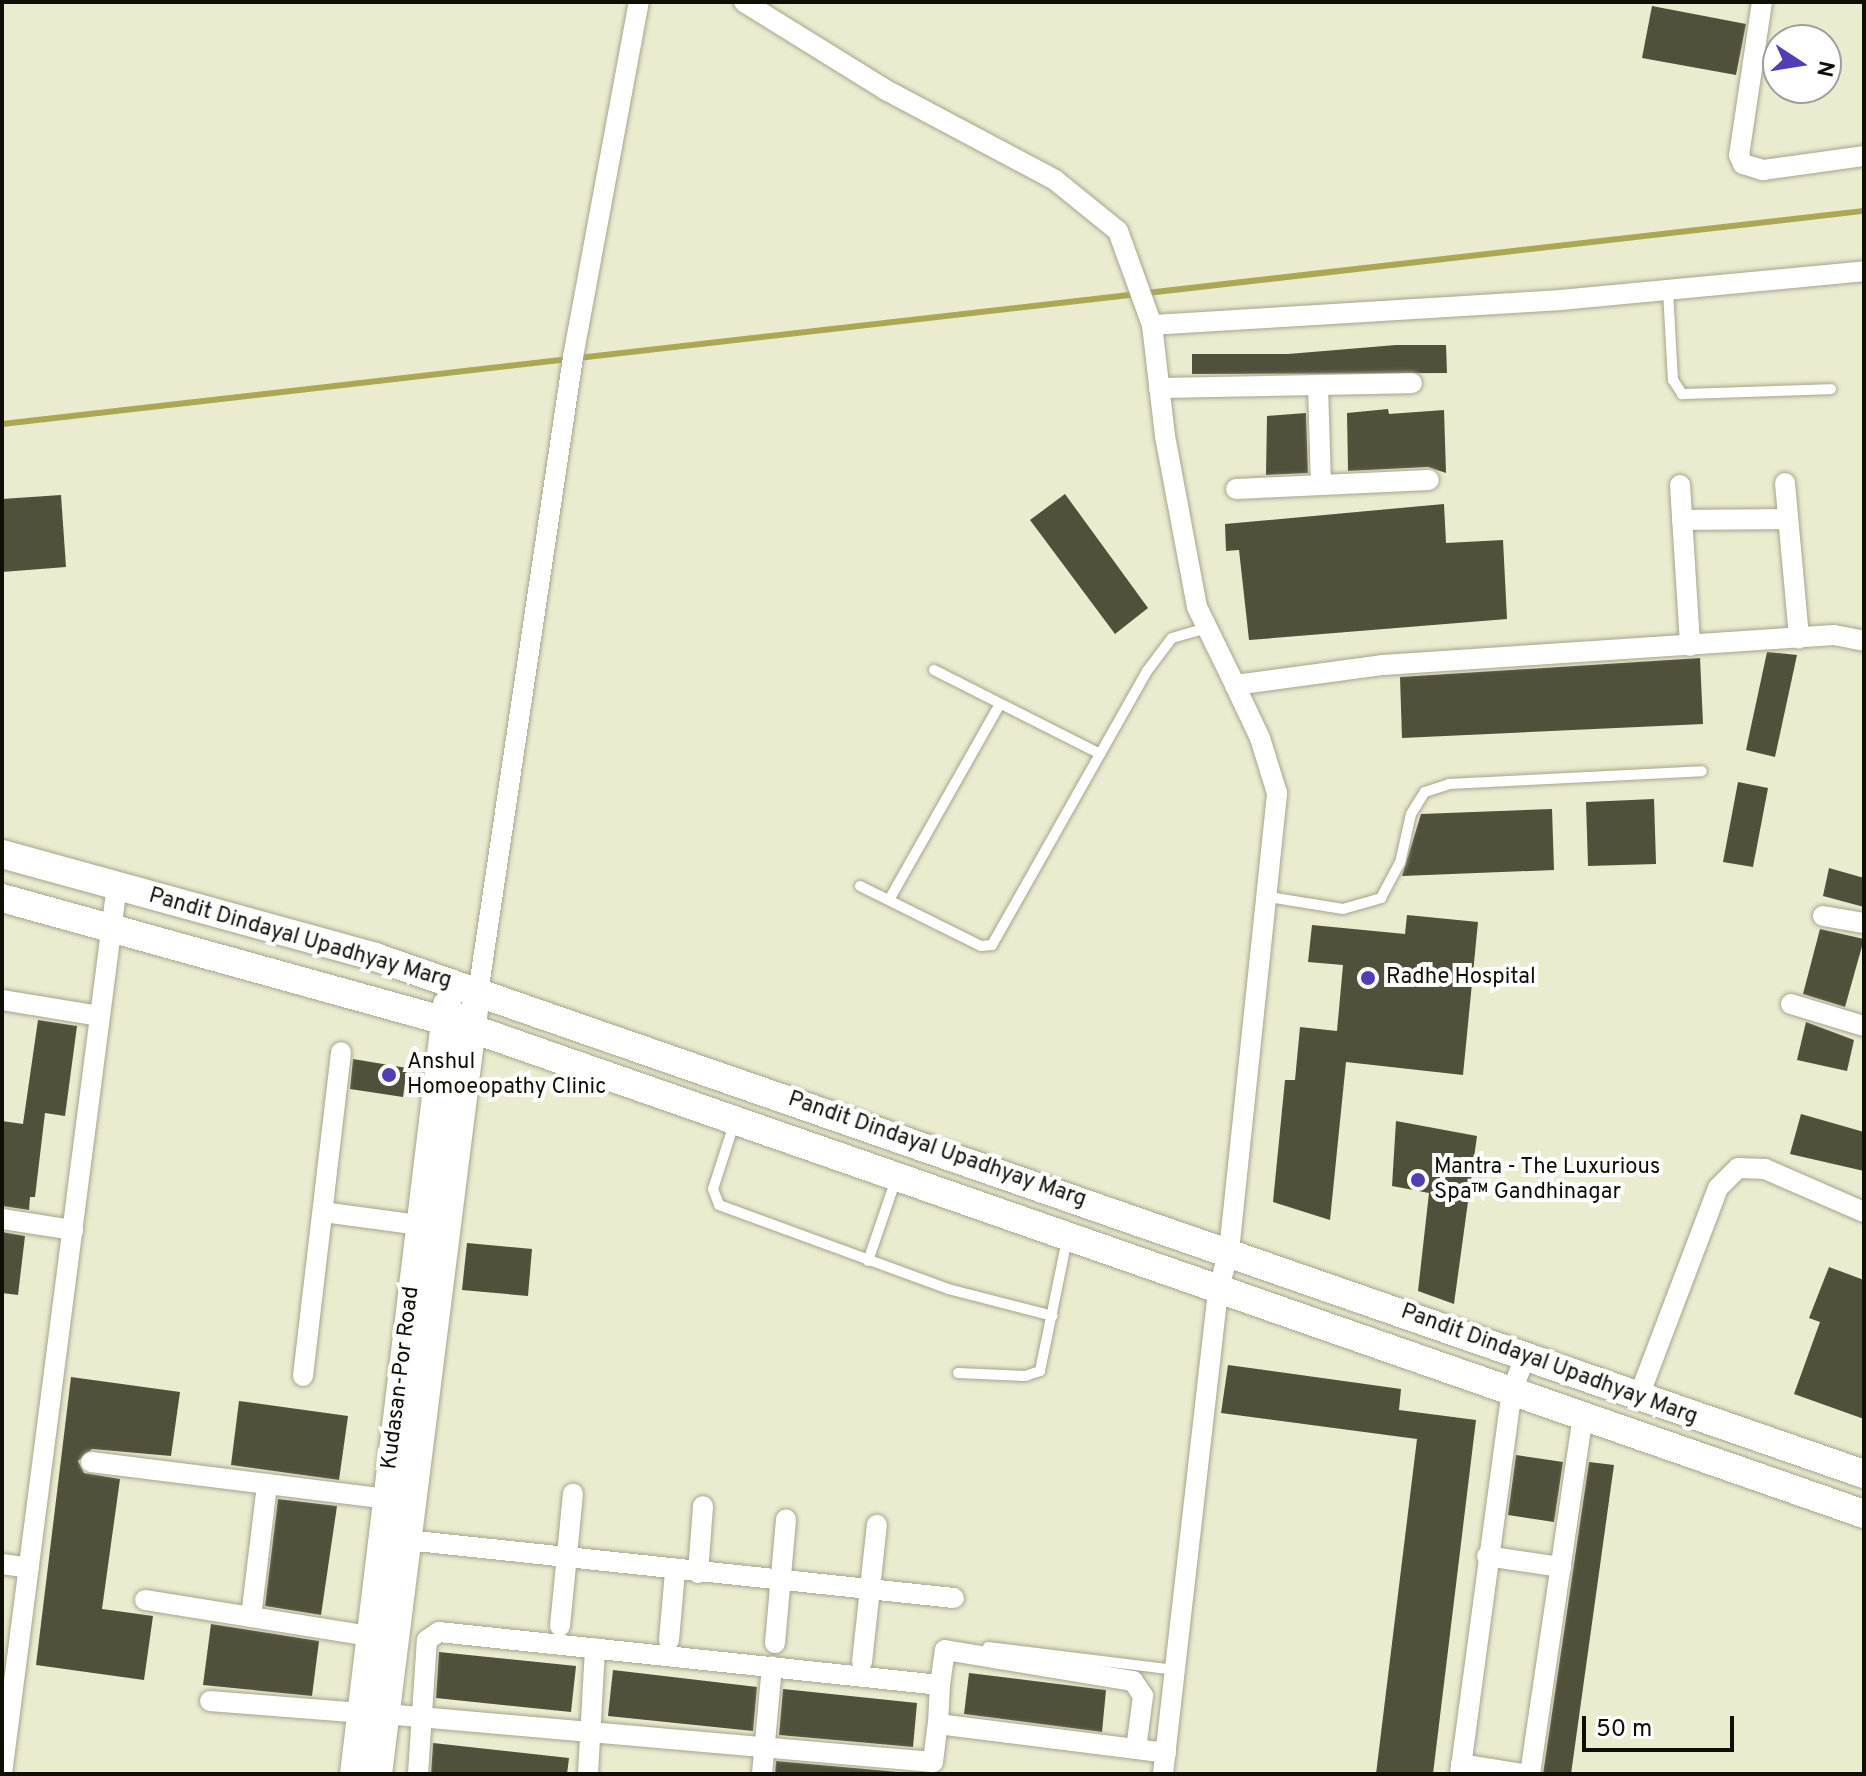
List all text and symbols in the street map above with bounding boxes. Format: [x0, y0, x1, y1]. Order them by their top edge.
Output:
north arrow [1762, 24, 1842, 104]
text: N [1809, 58, 1839, 79]
street label: Pandit Dindayal Upadhyay Marg [146, 883, 454, 995]
place label: Radhe Hospital [1386, 965, 1536, 991]
marker: Radhe Hospital [1357, 967, 1379, 989]
place label: Anshul Homoeopathy Clinic [407, 1049, 606, 1100]
marker: Anshul Homoeopathy Clinic [378, 1064, 400, 1086]
street label: Pandit Dindayal Upadhyay Marg [784, 1086, 1090, 1214]
place label: Mantra - The Luxurious Spa™ Gandhinagar [1434, 1154, 1661, 1206]
marker: Mantra - The Luxurious Spa™ Gandhinagar [1409, 1171, 1427, 1189]
street label: Kudasan-Por Road [377, 1285, 425, 1471]
street label: Pandit Dindayal Upadhyay Marg [1397, 1299, 1701, 1431]
scale bar [1586, 1700, 1738, 1750]
text: 50 m [1596, 1715, 1652, 1745]

